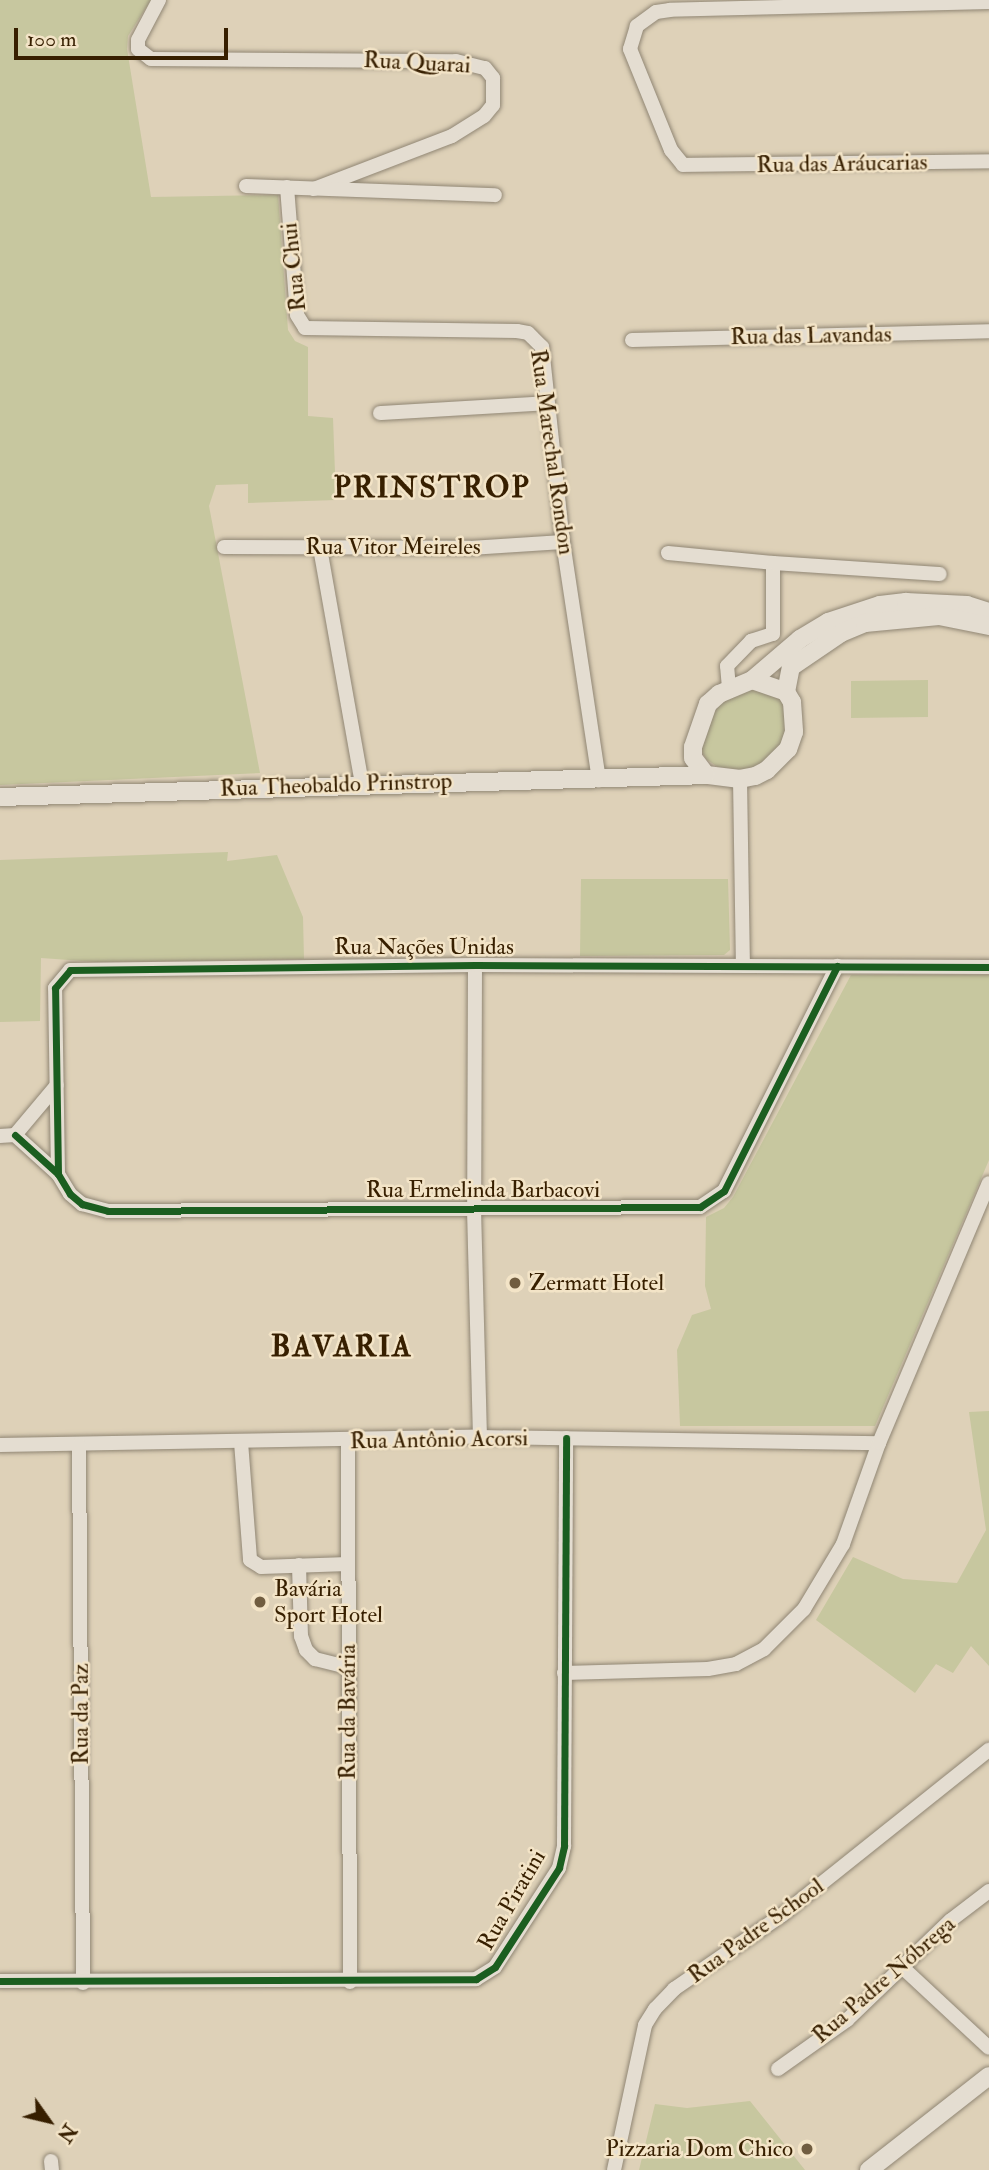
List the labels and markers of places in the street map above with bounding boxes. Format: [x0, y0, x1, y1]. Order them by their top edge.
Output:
place label: Zermatt Hotel [529, 1269, 664, 1297]
marker: Zermatt Hotel [507, 1275, 523, 1291]
place label: Bavária Sport Hotel [274, 1575, 383, 1629]
marker: Bavária Sport Hotel [252, 1594, 268, 1610]
place label: Pizzaria Dom Chico [605, 2135, 793, 2163]
marker: Pizzaria Dom Chico [799, 2141, 815, 2157]

